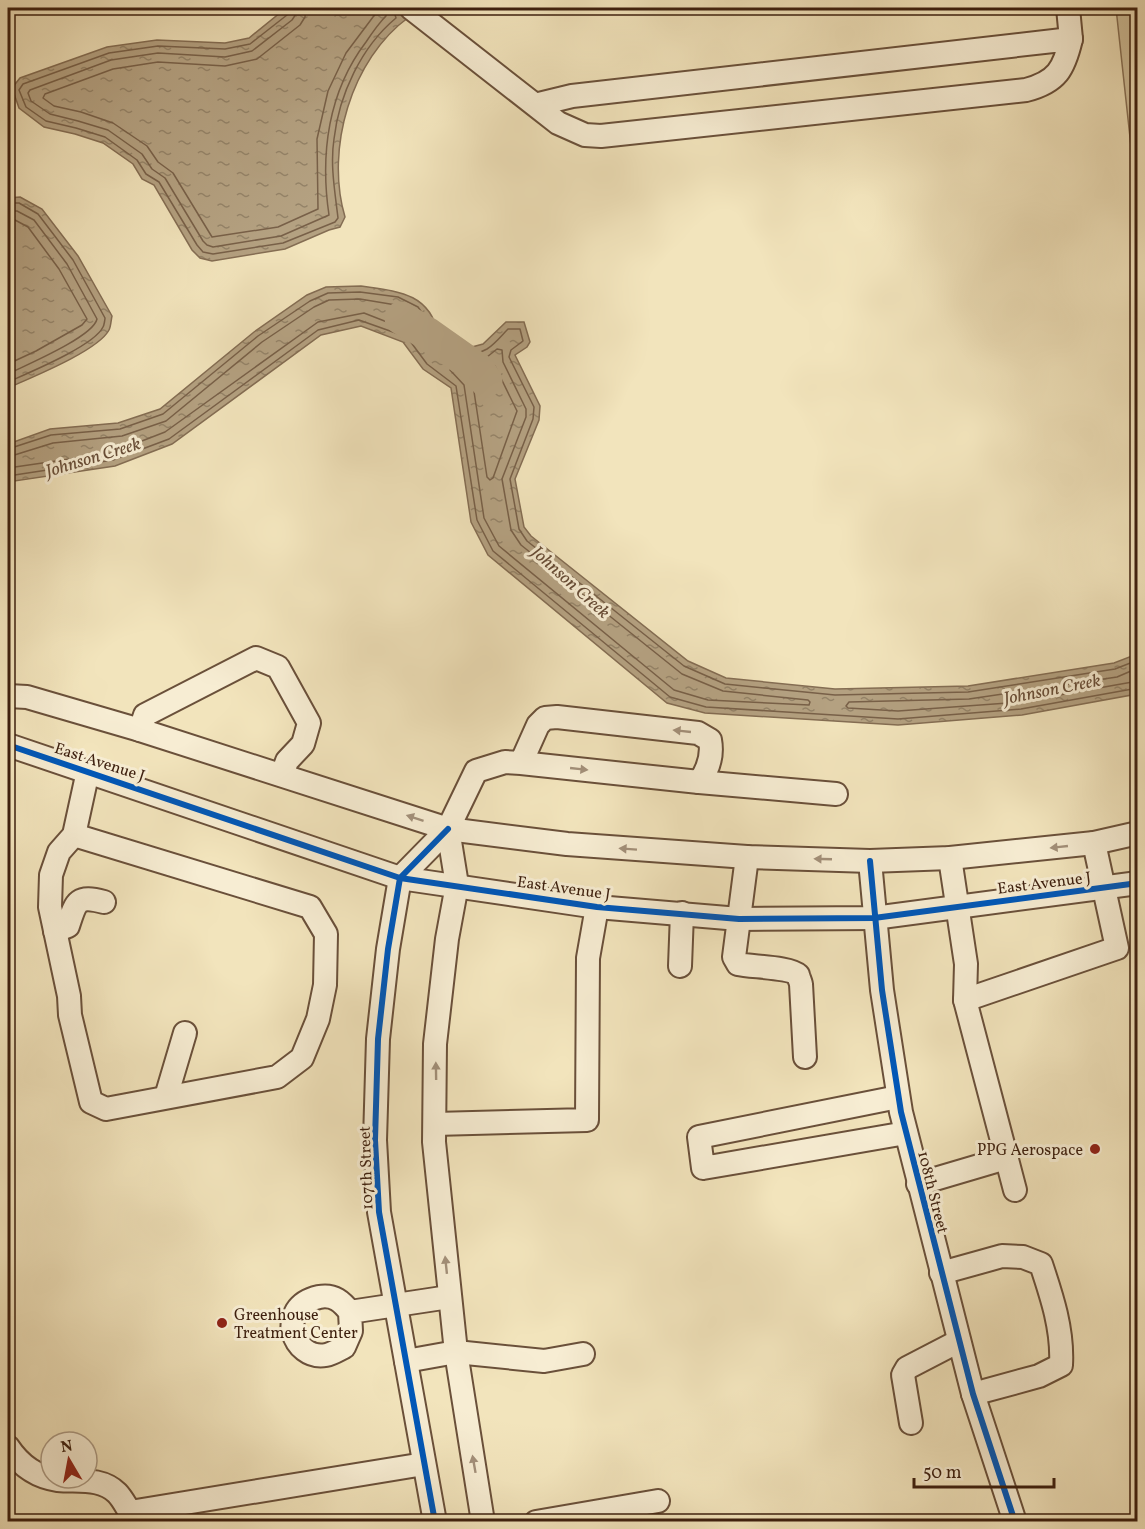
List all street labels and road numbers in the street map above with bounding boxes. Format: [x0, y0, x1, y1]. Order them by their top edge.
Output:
street label: East Avenue J [51, 738, 148, 788]
street label: East Avenue J [996, 867, 1092, 901]
street label: East Avenue J [516, 872, 612, 906]
street label: 107th Street [355, 1125, 379, 1210]
street label: 108th Street [911, 1149, 953, 1236]

